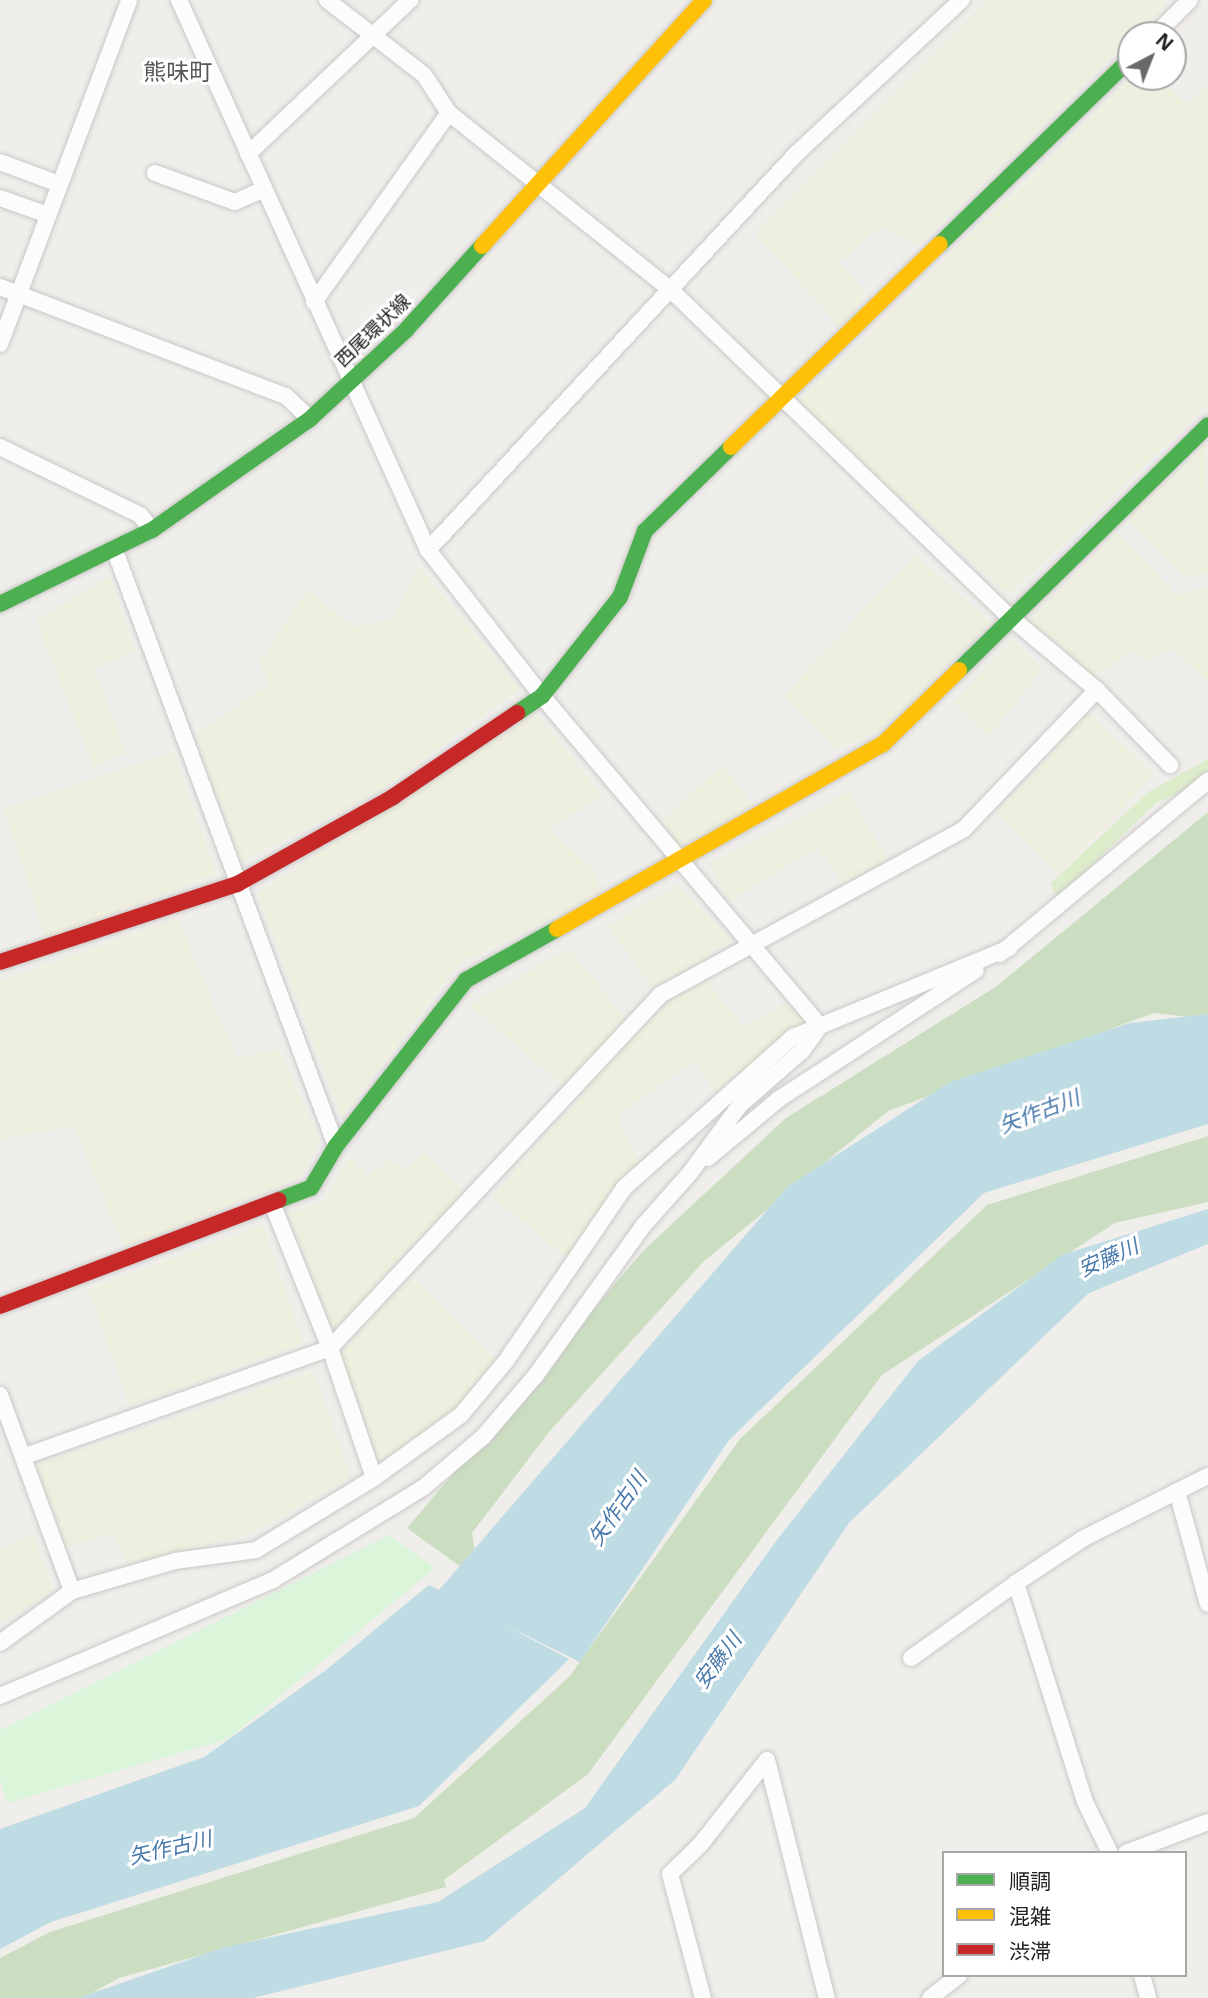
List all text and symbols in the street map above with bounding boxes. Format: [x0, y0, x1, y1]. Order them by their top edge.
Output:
north arrow [1117, 21, 1187, 91]
text: N [1150, 27, 1179, 57]
district label: 熊味町 [144, 57, 212, 85]
street label: 西尾環状線 [331, 290, 415, 372]
water label: 矢作古川 [995, 1084, 1083, 1138]
water label: 安藤川 [1074, 1233, 1142, 1281]
water label: 矢作古川 [583, 1466, 651, 1550]
water label: 安藤川 [688, 1627, 746, 1693]
water label: 矢作古川 [126, 1825, 214, 1869]
legend [942, 1851, 1187, 1977]
text: 順調 [1009, 1867, 1051, 1895]
text: 混雑 [1009, 1902, 1051, 1930]
text: 渋滞 [1009, 1937, 1051, 1965]

